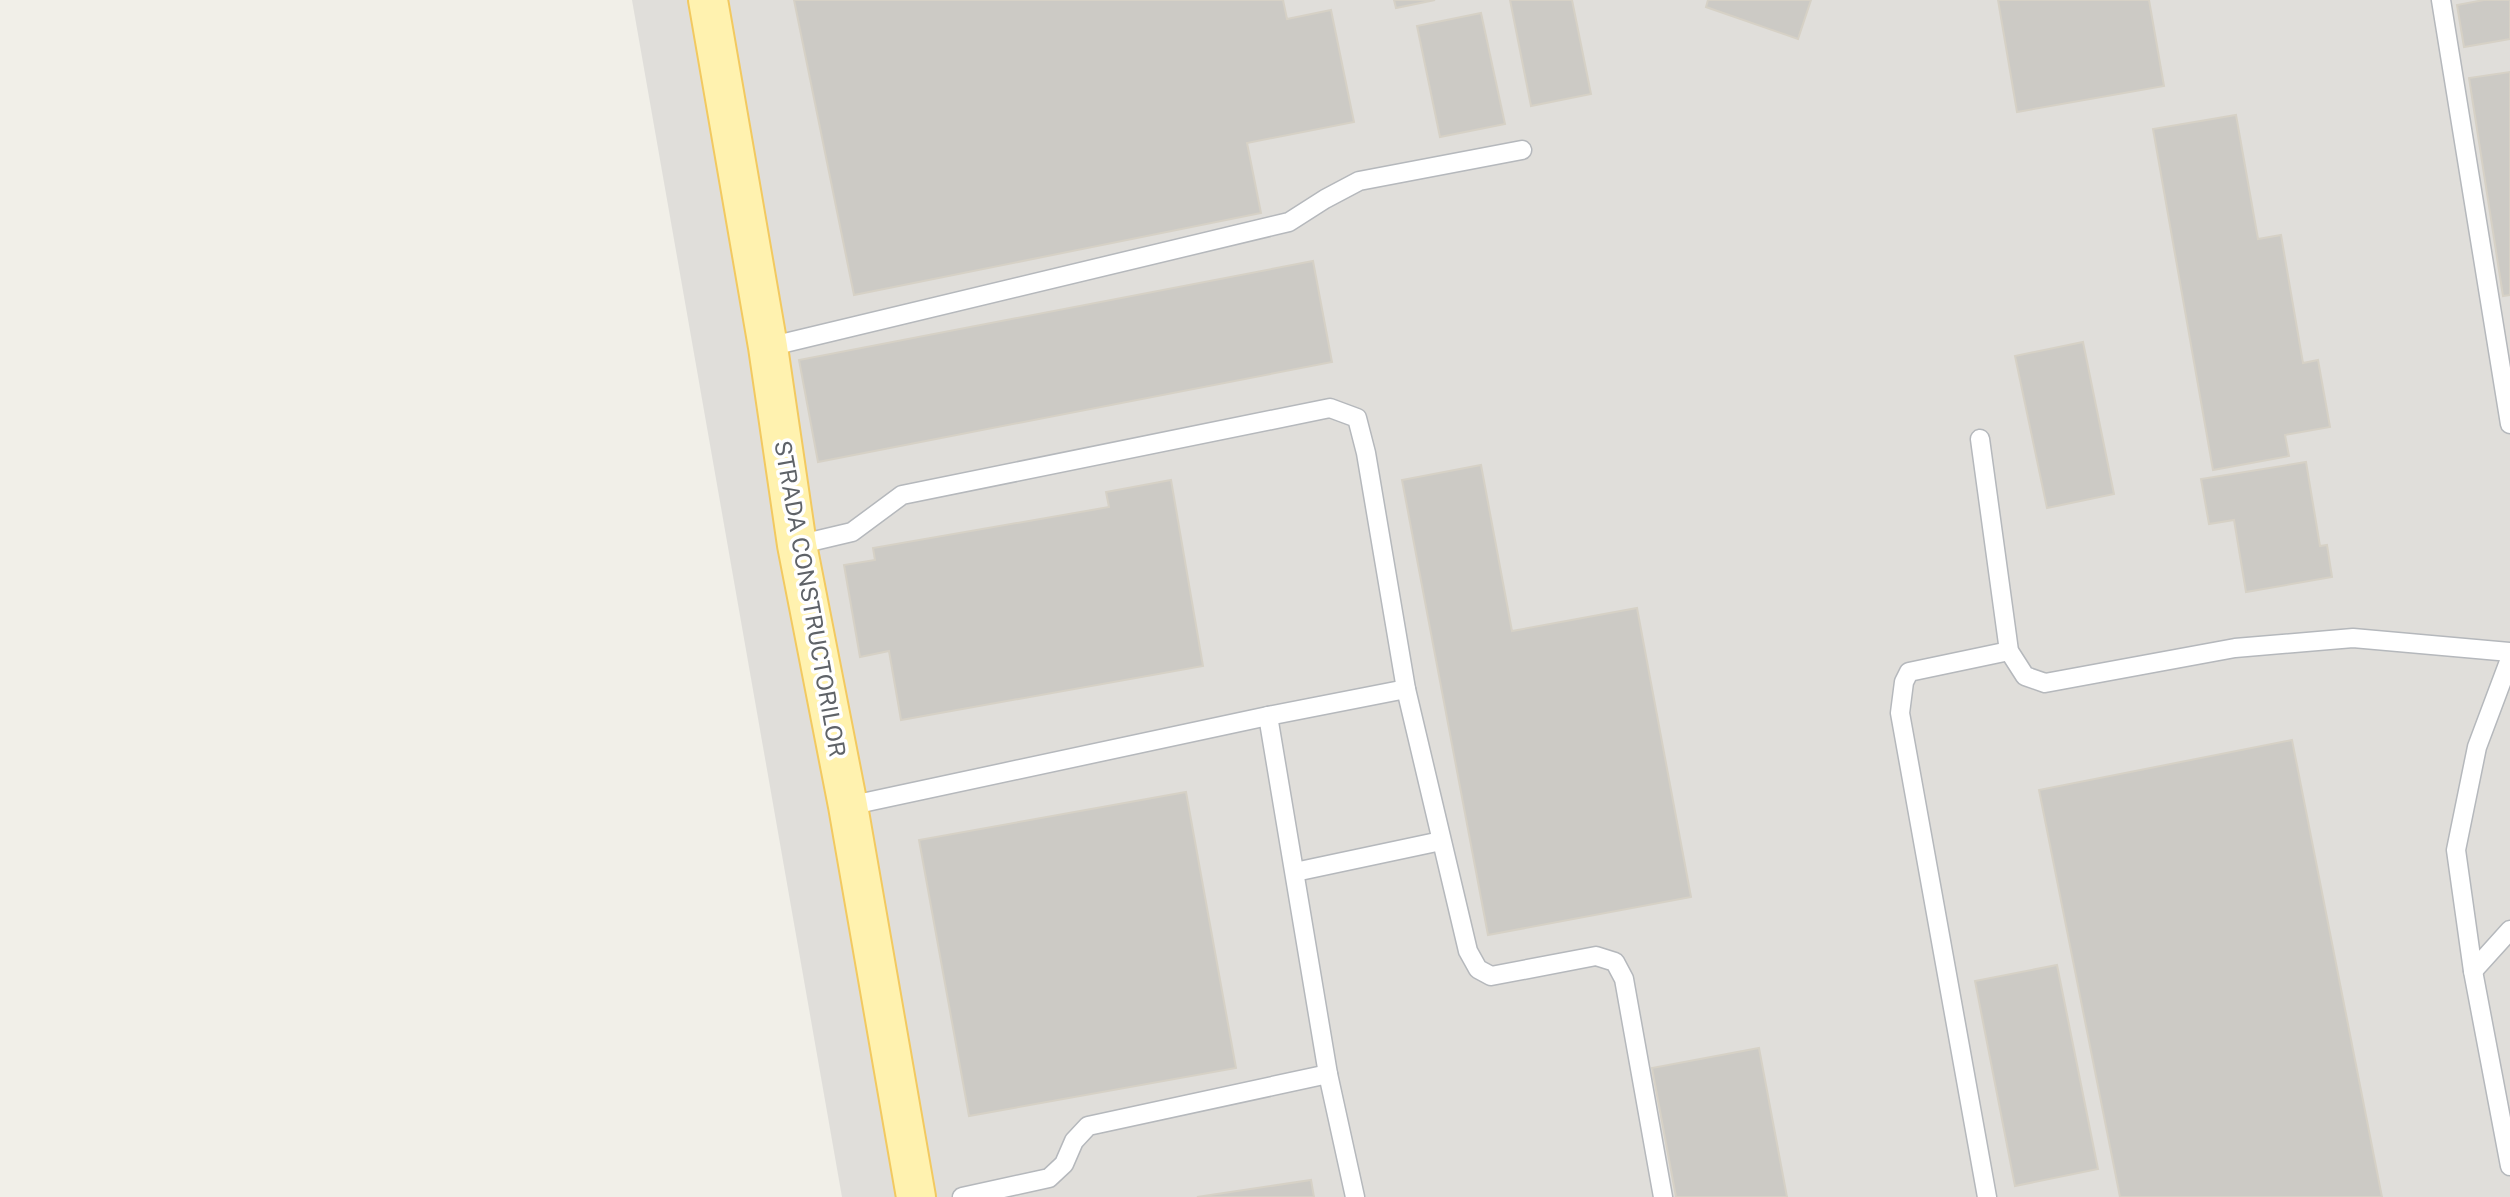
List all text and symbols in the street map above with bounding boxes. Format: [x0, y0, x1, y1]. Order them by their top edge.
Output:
street label: STRADA CONSTRUCTORILOR [769, 439, 852, 759]

